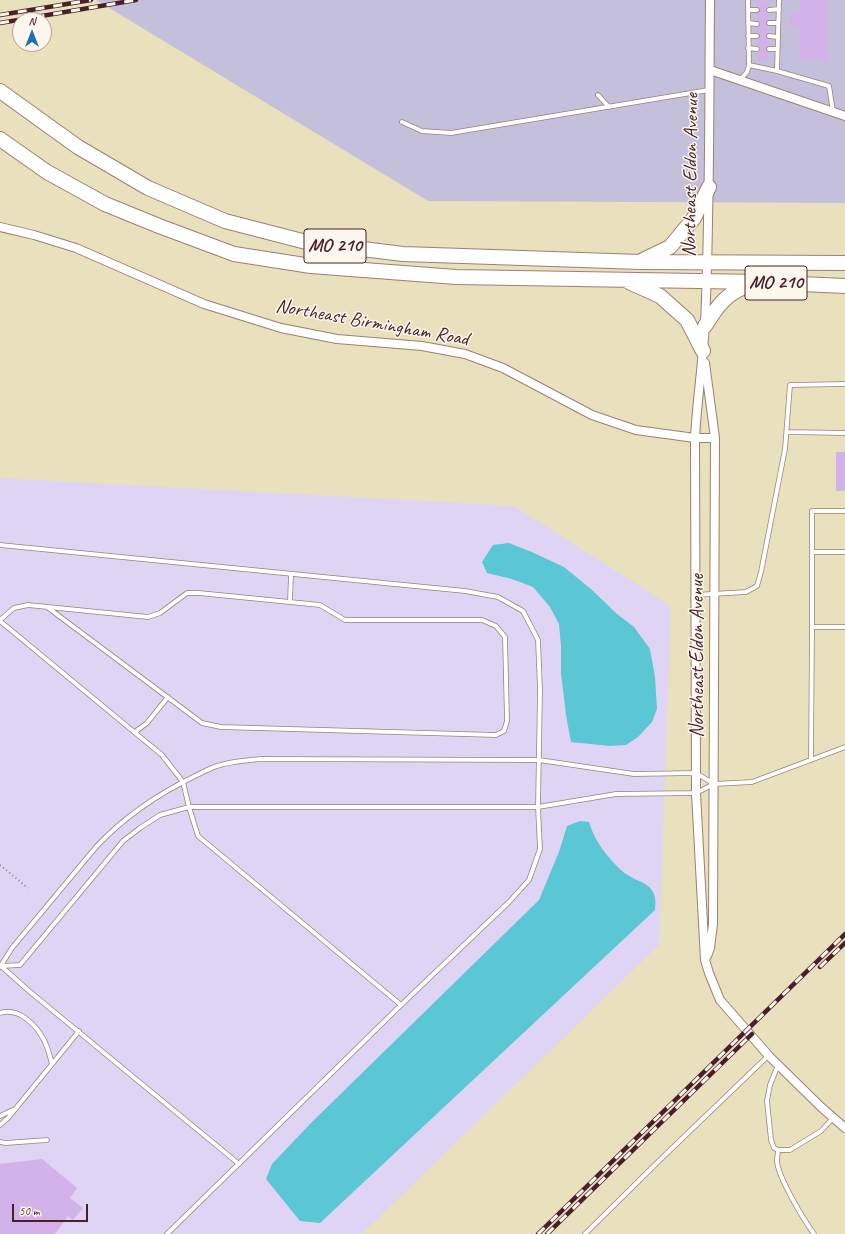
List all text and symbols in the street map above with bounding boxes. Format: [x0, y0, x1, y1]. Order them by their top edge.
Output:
north arrow [12, 12, 52, 52]
text: N [29, 14, 35, 28]
street label: Northeast Eldon Avenue [678, 93, 704, 257]
road number: MO 210 [304, 229, 366, 263]
road number: MO 210 [745, 266, 807, 300]
street label: Northeast Birmingham Road [274, 294, 470, 352]
street label: Northeast Eldon Avenue [686, 574, 710, 738]
scale bar [14, 1196, 90, 1222]
text: 50 m [19, 1203, 39, 1219]

